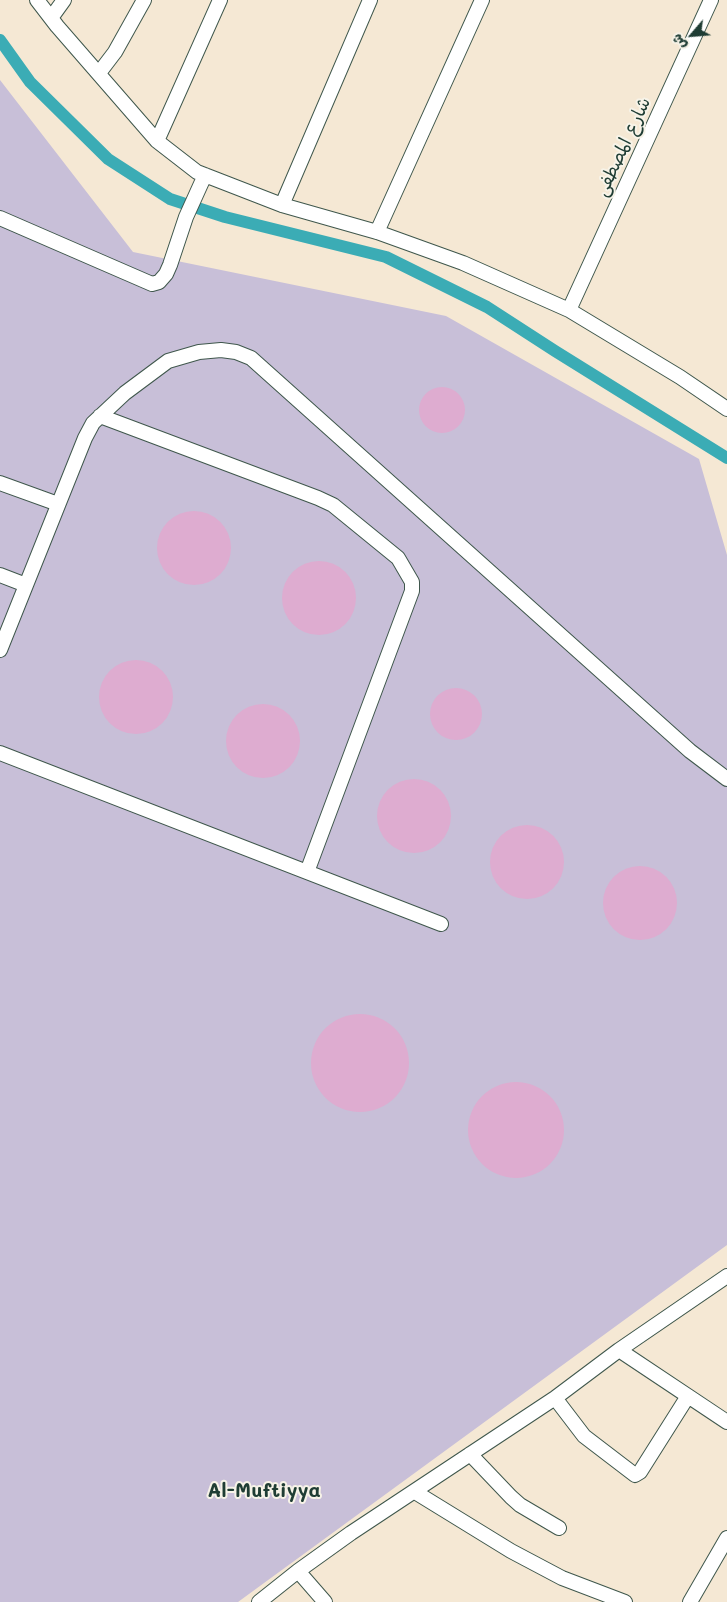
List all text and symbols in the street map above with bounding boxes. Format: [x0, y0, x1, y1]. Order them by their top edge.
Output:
north arrow [667, 10, 717, 60]
text: ش [666, 31, 690, 53]
street label: شارع المصطفى [591, 94, 655, 200]
district label: Al-Muftiyya [207, 1479, 321, 1503]

